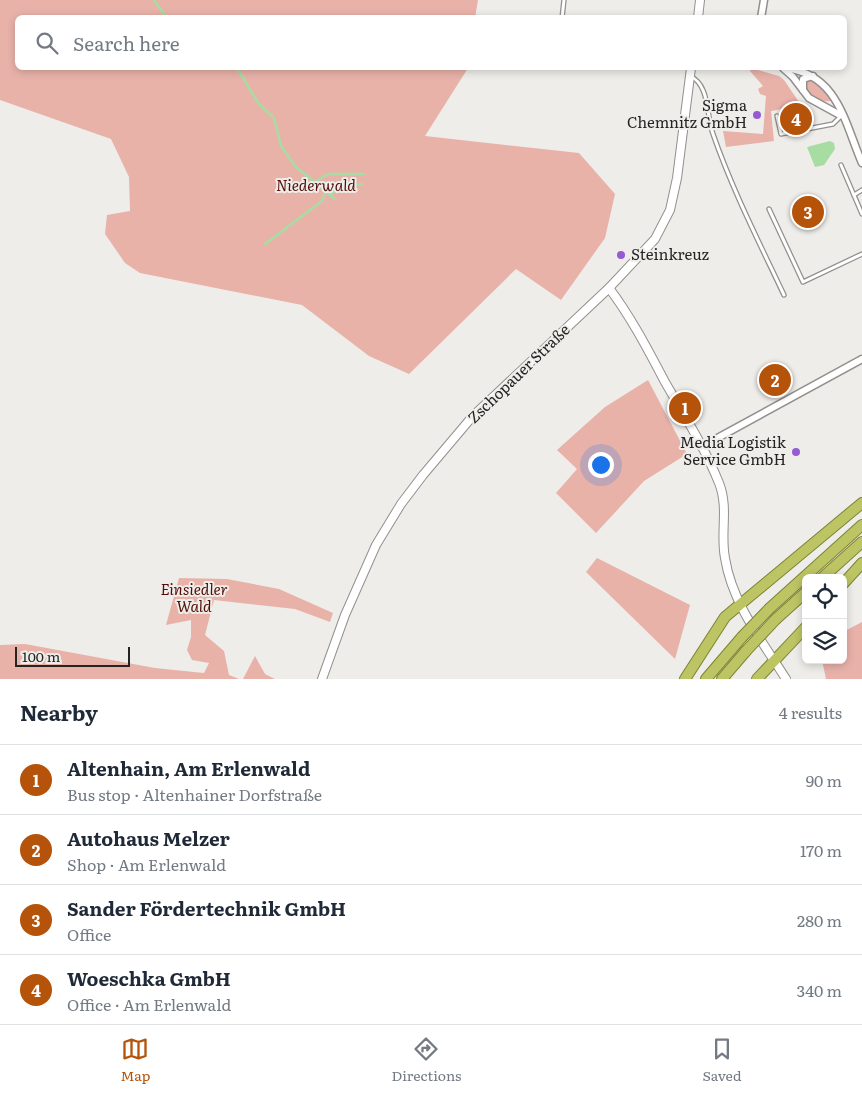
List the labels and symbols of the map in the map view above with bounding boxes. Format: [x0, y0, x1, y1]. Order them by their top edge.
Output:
place label: Sigma Chemnitz GmbH [627, 93, 748, 133]
pin: 4 [780, 100, 812, 138]
marker: Sigma Chemnitz GmbH [751, 109, 763, 121]
park label: Niederwald [276, 173, 356, 196]
pin: 3 [792, 193, 824, 231]
place label: Steinkreuz [631, 242, 709, 265]
marker: Steinkreuz [615, 249, 627, 261]
street label: Zschopauer Straße [462, 318, 574, 428]
pin: 2 [759, 361, 791, 399]
pin: 1 [669, 389, 701, 427]
place label: Media Logistik Service GmbH [680, 430, 787, 470]
marker: Media Logistik Service GmbH [790, 446, 802, 458]
your location [588, 452, 614, 478]
park label: Einsiedler Wald [160, 577, 228, 617]
scale bar [15, 644, 130, 667]

